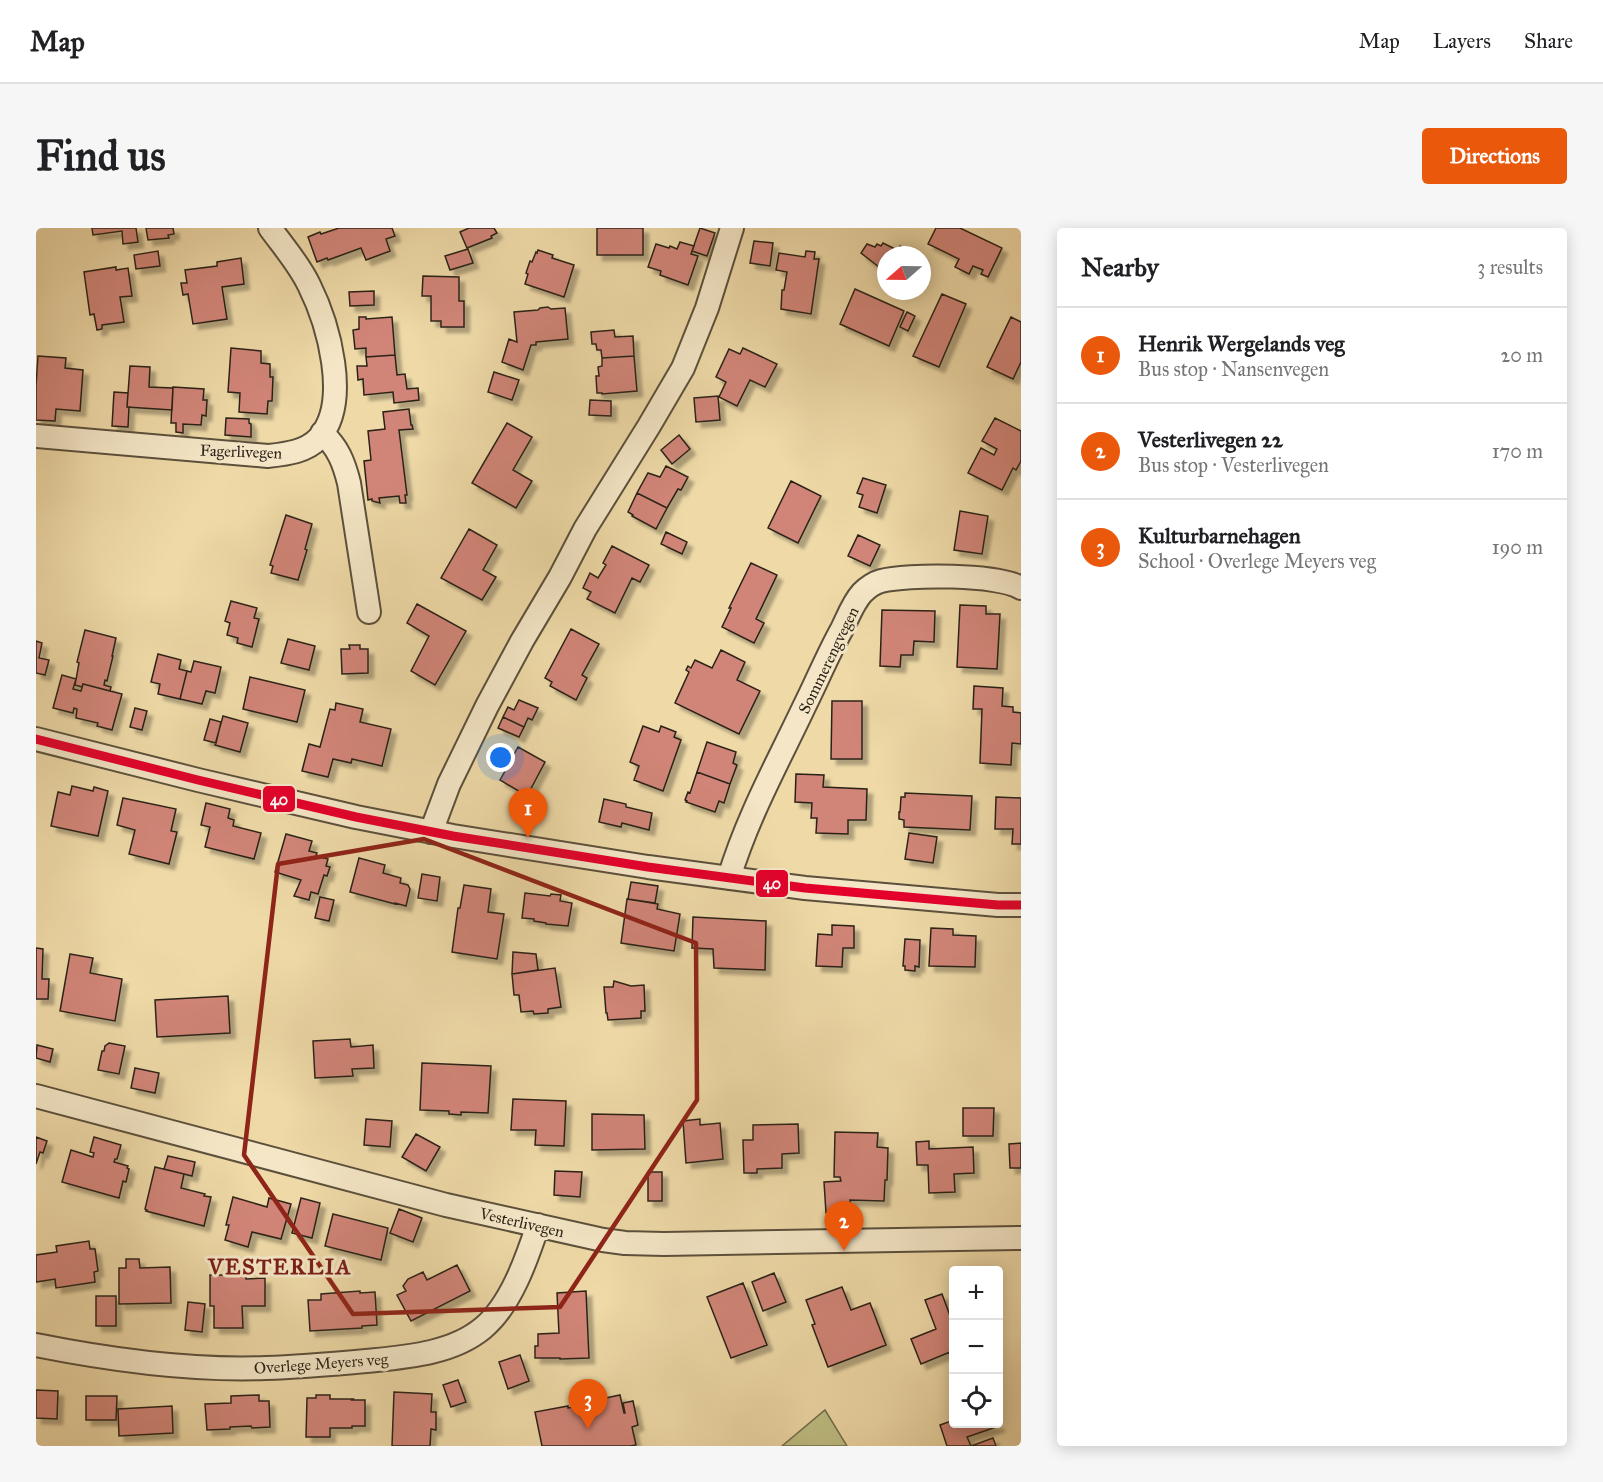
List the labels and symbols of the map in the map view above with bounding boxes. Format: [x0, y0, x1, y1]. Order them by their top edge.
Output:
north arrow [877, 246, 931, 300]
street label: Fagerlivegen [199, 441, 283, 463]
street label: Sommerengvegen [794, 603, 864, 717]
your location [486, 743, 515, 772]
line badge: 40 [262, 785, 296, 813]
pin: 1 [508, 788, 548, 838]
text: 40 [270, 790, 288, 810]
line badge: 40 [755, 869, 789, 898]
text: 40 [763, 874, 781, 894]
pin: 2 [824, 1202, 864, 1251]
street label: Vesterlivegen [477, 1203, 566, 1242]
district label: VESTERLIA [207, 1253, 352, 1280]
street label: Overlege Meyers veg [253, 1349, 389, 1379]
pin: 3 [568, 1380, 608, 1429]

